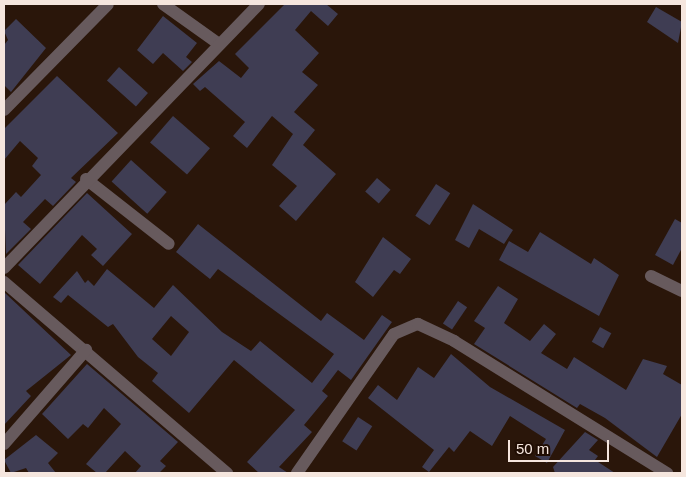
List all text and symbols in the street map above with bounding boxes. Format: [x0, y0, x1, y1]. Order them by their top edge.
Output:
scale bar [511, 430, 612, 462]
text: 50 m [516, 440, 549, 457]

